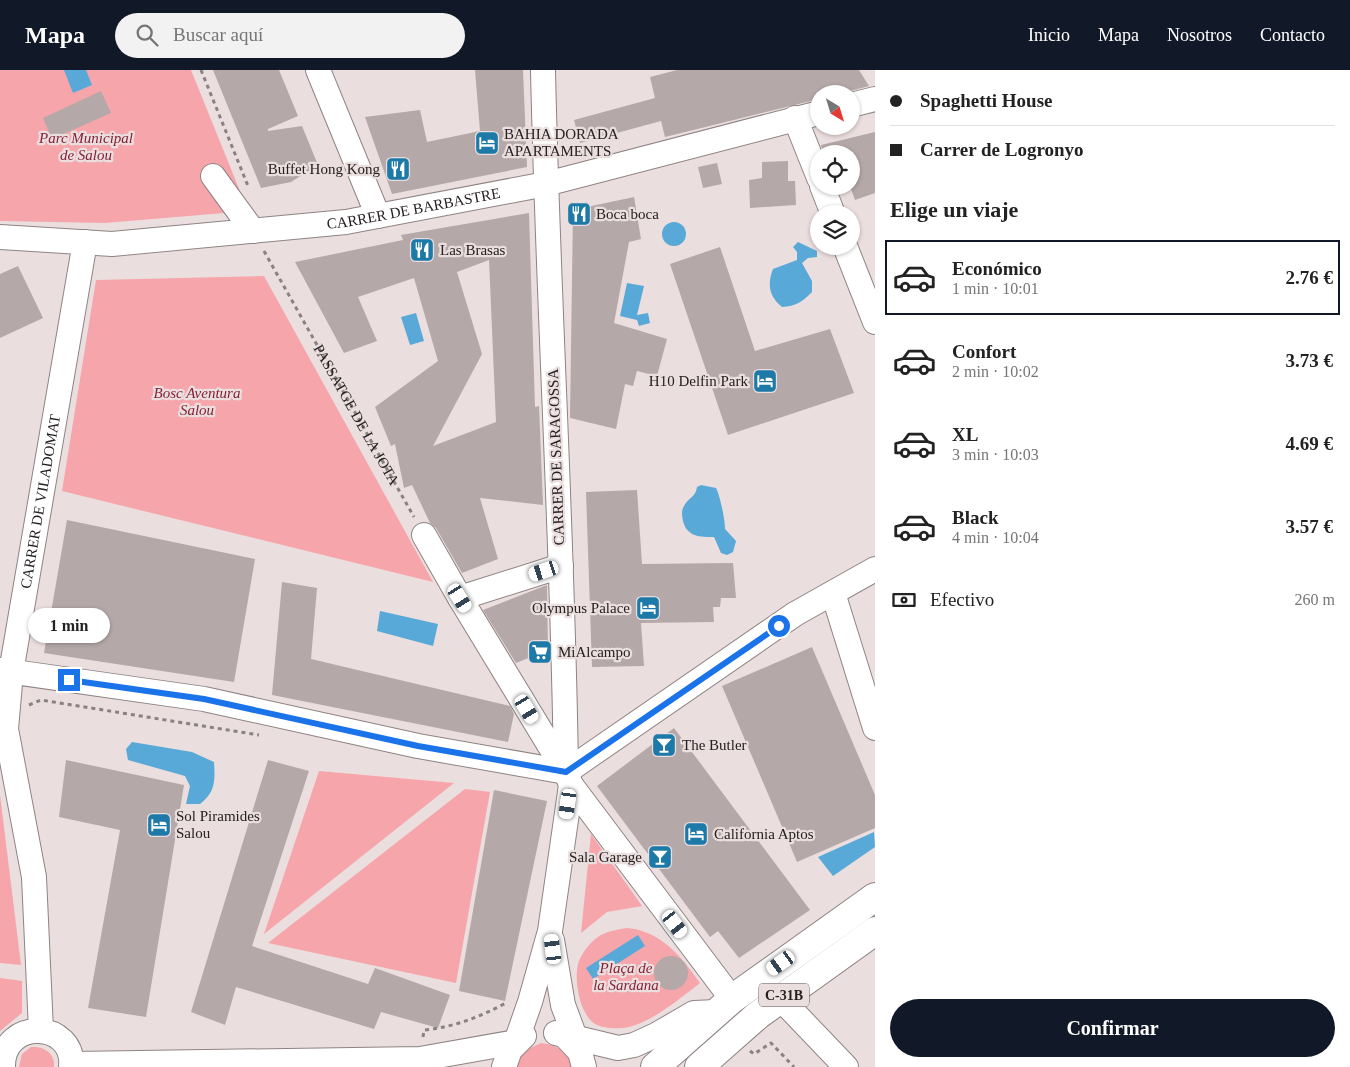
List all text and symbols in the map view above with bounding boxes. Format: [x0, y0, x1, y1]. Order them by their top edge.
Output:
search box [115, 13, 465, 58]
icon: search [133, 21, 161, 49]
text: Mapa [25, 22, 85, 48]
text: Buscar aquí [173, 24, 263, 45]
text: Inicio [1028, 25, 1070, 45]
text: Mapa [1098, 25, 1139, 45]
text: Nosotros [1167, 25, 1232, 45]
text: Contacto [1260, 25, 1325, 45]
north arrow [810, 85, 860, 135]
map controls [810, 85, 860, 255]
text: Spaghetti House [920, 90, 1053, 111]
place label: BAHIA DORADA APARTAMENTS [504, 126, 619, 159]
park label: Parc Municipal de Salou [38, 130, 133, 163]
hotel icon: BAHIA DORADA APARTAMENTS [474, 130, 500, 156]
text: Carrer de Logronyo [920, 139, 1084, 160]
button: locate [810, 145, 860, 195]
restaurant icon: Buffet Hong Kong [385, 156, 411, 182]
place label: Buffet Hong Kong [268, 161, 380, 177]
street label: CARRER DE BARBASTRE [326, 185, 502, 232]
text: Elige un viaje [890, 197, 1018, 222]
restaurant icon: Boca boca [566, 201, 592, 227]
button: layers [810, 205, 860, 255]
place label: Boca boca [596, 206, 659, 222]
restaurant icon: Las Brasas [409, 237, 435, 263]
place label: Las Brasas [440, 242, 506, 258]
icon: car [892, 255, 937, 300]
text: Económico [952, 258, 1042, 279]
text: 2.76 € [1286, 267, 1333, 288]
text: 1 min · 10:01 [952, 280, 1039, 297]
icon: car [892, 338, 937, 383]
text: Confort [952, 341, 1016, 362]
street label: PASSATGE DE LA JOTA [310, 342, 402, 488]
text: 3.73 € [1286, 350, 1333, 371]
text: 2 min · 10:02 [952, 363, 1039, 380]
street label: CARRER DE SARAGOSSA [545, 368, 567, 546]
hotel icon: H10 Delfin Park [752, 368, 778, 394]
place label: H10 Delfin Park [649, 373, 748, 389]
park label: Bosc Aventura Salou [154, 385, 240, 418]
street label: CARRER DE VILADOMAT [17, 413, 63, 590]
icon: car [892, 421, 937, 466]
text: XL [952, 424, 978, 445]
text: 4.69 € [1286, 433, 1333, 454]
text: 3 min · 10:03 [952, 446, 1039, 463]
icon: car [892, 504, 937, 549]
text: Black [952, 507, 998, 528]
text: 3.57 € [1286, 516, 1333, 537]
text: 4 min · 10:04 [952, 529, 1039, 546]
car [527, 559, 560, 583]
car [445, 581, 474, 615]
icon: cash [890, 586, 918, 614]
text: Efectivo [930, 589, 994, 610]
text: 260 m [1295, 591, 1335, 608]
hotel icon: Olympus Palace [635, 595, 661, 621]
place label: Olympus Palace [532, 600, 630, 616]
callout: 1 min [28, 608, 110, 642]
route start [768, 615, 790, 637]
text: 1 min [50, 617, 88, 634]
supermarket icon: MiAlcampo [527, 639, 553, 665]
place label: MiAlcampo [558, 644, 631, 660]
route end [58, 669, 80, 691]
car [512, 692, 541, 726]
bar icon: The Butler [651, 732, 677, 758]
place label: The Butler [682, 737, 747, 753]
car [558, 788, 577, 820]
place label: Sol Piramides Salou [176, 808, 260, 841]
hotel icon: Sol Piramides Salou [146, 812, 172, 838]
hotel icon: California Aptos [683, 821, 709, 847]
place label: California Aptos [714, 826, 814, 842]
bar icon: Sala Garage [647, 844, 673, 870]
place label: Sala Garage [569, 849, 642, 865]
car [659, 908, 690, 940]
car [543, 933, 562, 965]
car [764, 948, 797, 978]
park label: Plaça de la Sardana [593, 960, 659, 993]
road number: C-31B [759, 984, 809, 1006]
button: Confirmar [890, 999, 1335, 1057]

